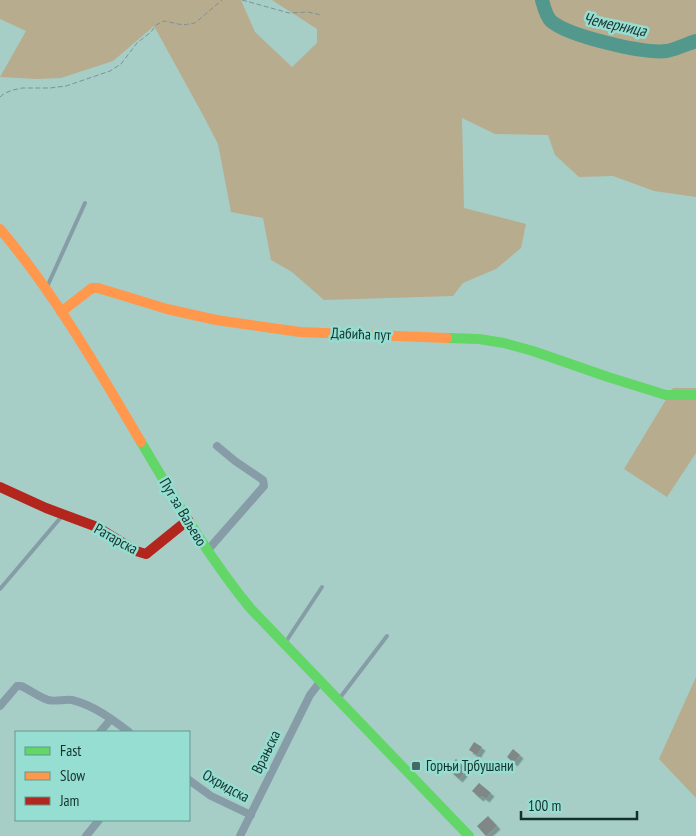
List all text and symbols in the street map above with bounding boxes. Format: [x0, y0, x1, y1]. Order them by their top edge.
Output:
water label: Чемерница [582, 8, 650, 41]
street label: Дабића пут [331, 323, 392, 344]
street label: Пут за Ваљево [156, 474, 211, 549]
street label: Ратарска [91, 519, 141, 558]
street label: Врањска [247, 727, 284, 777]
legend [15, 731, 190, 821]
text: Fast [60, 741, 81, 760]
place label: Горњи Трбушани [426, 756, 514, 775]
marker: Горњи Трбушани [410, 760, 422, 772]
street label: Охридска [199, 765, 253, 806]
text: Slow [60, 766, 85, 785]
scale bar [521, 788, 637, 820]
text: Jam [59, 791, 79, 810]
text: 100 m [528, 796, 561, 815]

